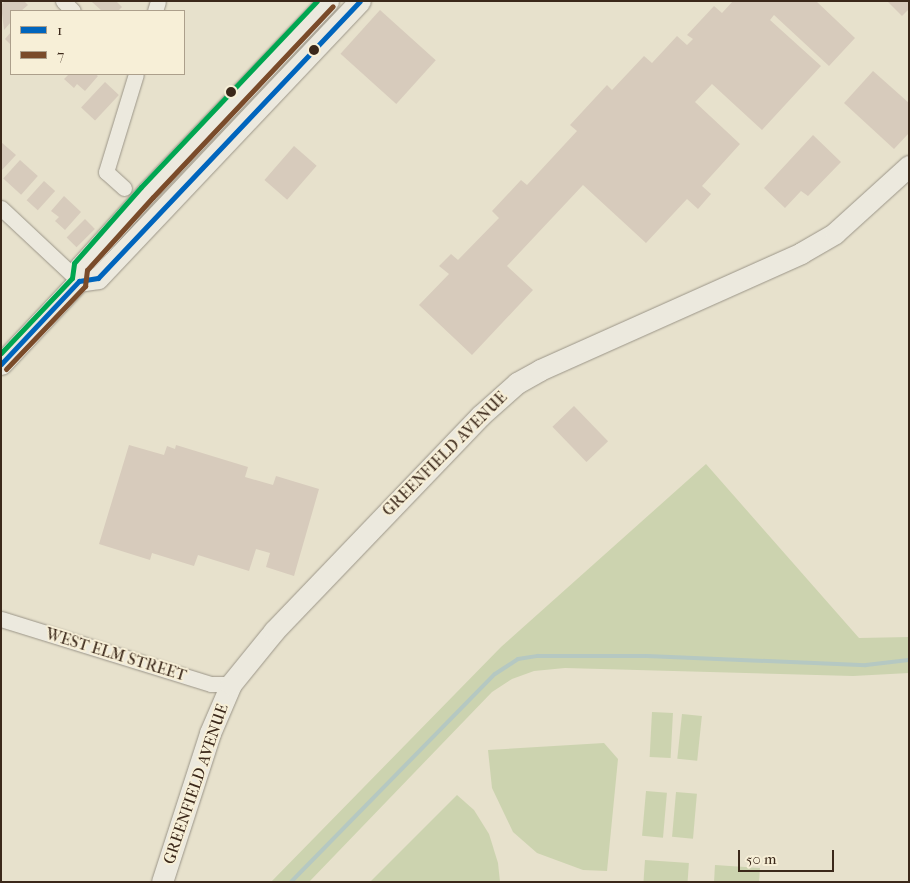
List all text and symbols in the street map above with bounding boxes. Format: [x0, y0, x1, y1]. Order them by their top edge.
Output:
legend [10, 10, 185, 75]
text: 1 [57, 21, 62, 39]
unlabelled marker [309, 45, 319, 55]
text: 7 [57, 46, 64, 64]
unlabelled marker [226, 87, 236, 97]
street label: GREENFIELD AVENUE [379, 388, 511, 520]
street label: WEST ELM STREET [43, 624, 189, 686]
street label: GREENFIELD AVENUE [160, 701, 232, 867]
scale bar [740, 840, 836, 872]
text: 50 m [746, 850, 776, 868]

